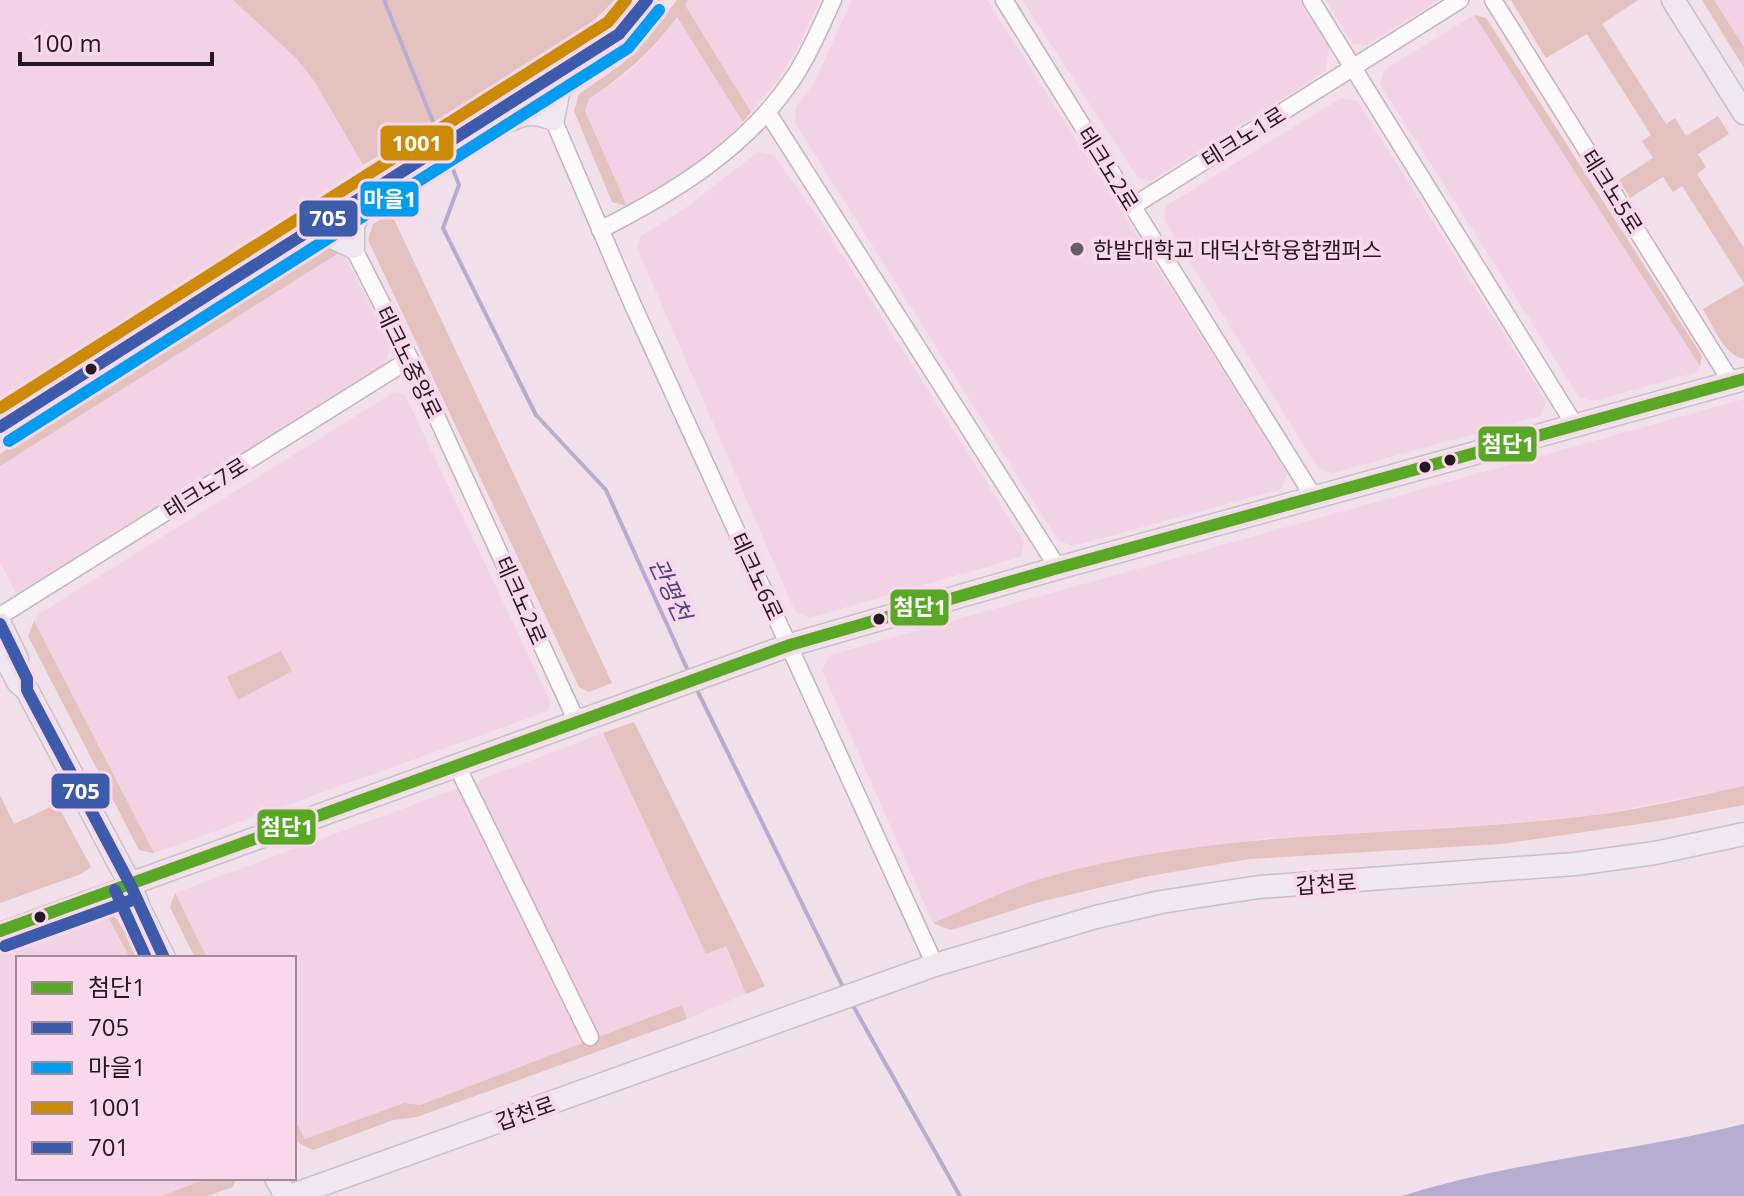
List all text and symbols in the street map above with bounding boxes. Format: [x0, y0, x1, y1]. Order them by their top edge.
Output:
scale bar [20, 16, 212, 66]
text: 100 m [32, 26, 102, 59]
street label: 테크노1로 [1195, 98, 1291, 174]
street label: 테크노2로 [1071, 120, 1147, 216]
line badge: 1001 [379, 124, 455, 162]
text: 1001 [392, 127, 442, 157]
street label: 테크노5로 [1575, 143, 1651, 239]
line badge: 마을1 [359, 180, 420, 218]
text: 마을1 [363, 183, 417, 213]
line badge: 705 [298, 199, 359, 238]
text: 705 [309, 202, 347, 232]
place label: 한밭대학교 대덕산학융합캠퍼스 [1093, 234, 1382, 264]
marker: 한밭대학교 대덕산학융합캠퍼스 [1068, 240, 1086, 258]
street label: 테크노중앙로 [370, 301, 450, 423]
unlabelled marker [83, 361, 99, 377]
line badge: 첨단1 [1477, 425, 1538, 463]
text: 첨단1 [1481, 428, 1535, 458]
street label: 테크노7로 [157, 449, 253, 525]
unlabelled marker [1442, 452, 1458, 468]
unlabelled marker [1417, 459, 1433, 475]
street label: 테크노6로 [725, 527, 791, 625]
street label: 테크노2로 [489, 551, 555, 649]
water label: 관평천 [642, 552, 701, 629]
line badge: 첨단1 [889, 588, 950, 627]
text: 첨단1 [893, 591, 947, 621]
unlabelled marker [871, 611, 887, 627]
line badge: 705 [50, 772, 111, 810]
text: 705 [62, 775, 100, 805]
line badge: 첨단1 [256, 808, 317, 846]
text: 첨단1 [260, 811, 314, 841]
street label: 갑천로 [1295, 866, 1357, 900]
unlabelled marker [32, 909, 48, 925]
legend [16, 956, 296, 1180]
text: 첨단1 [88, 970, 146, 1003]
text: 705 [88, 1010, 129, 1043]
text: 마을1 [88, 1050, 146, 1083]
street label: 갑천로 [491, 1088, 559, 1136]
text: 1001 [88, 1090, 143, 1123]
text: 701 [88, 1130, 129, 1163]

